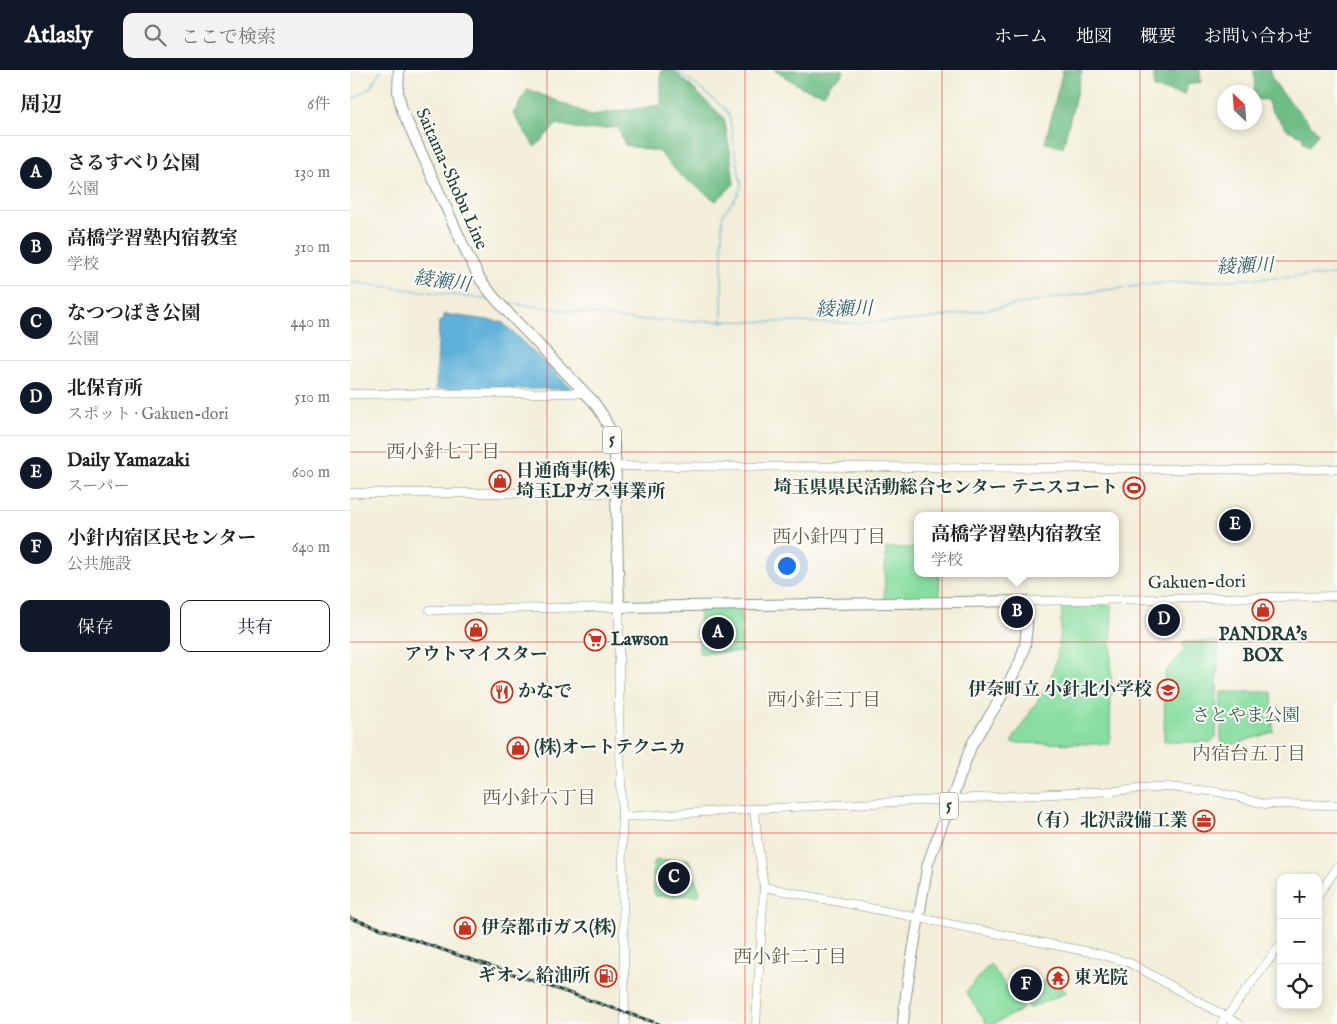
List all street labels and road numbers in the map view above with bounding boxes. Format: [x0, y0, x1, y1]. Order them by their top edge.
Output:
street label: Saitama-Shobu Line [409, 105, 493, 253]
road number: 5 [603, 426, 621, 454]
street label: Gakuen-dori [1148, 571, 1246, 595]
road number: 5 [940, 792, 958, 819]

